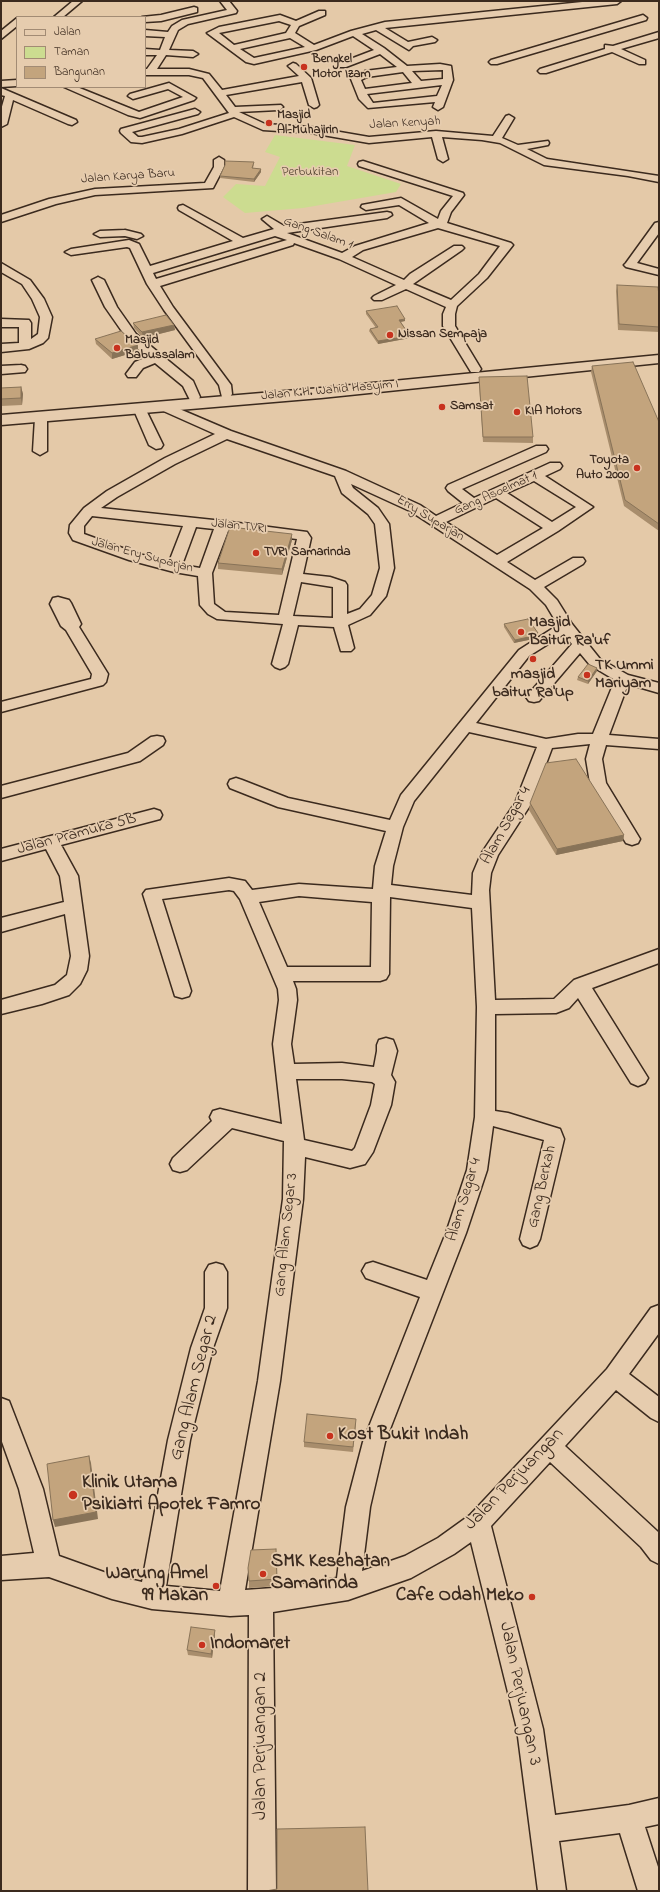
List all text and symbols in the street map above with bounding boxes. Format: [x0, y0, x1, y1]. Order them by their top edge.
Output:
legend [16, 16, 146, 88]
text: Jalan [54, 23, 81, 41]
text: Taman [54, 43, 89, 61]
place label: Bengkel Motor Izam [312, 52, 371, 83]
marker: Bengkel Motor Izam [299, 62, 309, 72]
text: Bangunan [54, 63, 105, 81]
place label: Masjid Al-Muhajirin [277, 108, 338, 139]
street label: Jalan Kenyah [369, 114, 441, 134]
marker: Masjid Al-Muhajirin [264, 118, 274, 128]
park label: Perbukitan [282, 165, 338, 181]
street label: Jalan Karya Baru [80, 166, 176, 188]
street label: Gang Salam 1 [281, 214, 355, 254]
place label: Nissan Sempaja [398, 327, 487, 343]
marker: Nissan Sempaja [385, 330, 395, 340]
place label: Masjid Babussalam [125, 333, 195, 364]
marker: Masjid Babussalam [112, 343, 122, 353]
street label: Jalan K.H. Wahid Hasyim I [261, 377, 399, 405]
place label: Samsat [450, 399, 493, 415]
marker: Samsat [437, 402, 447, 412]
place label: KIA Motors [525, 404, 582, 420]
marker: KIA Motors [512, 407, 522, 417]
place label: Toyota Auto 2000 [576, 453, 629, 484]
marker: Toyota Auto 2000 [632, 463, 642, 473]
street label: Gang Asoelmat 1 [452, 469, 540, 519]
street label: Erry Suparjan [393, 493, 467, 545]
street label: Jalan TVRI [210, 516, 268, 538]
street label: Jalan Ery Suparjan [90, 535, 194, 577]
place label: TVRI Samarinda [264, 545, 351, 561]
marker: TVRI Samarinda [251, 548, 261, 558]
place label: Masjid Baitur Ra'uf [529, 613, 610, 651]
marker: Masjid Baitur Ra'uf [516, 627, 526, 637]
marker: masjid baitur Ra'Up [528, 654, 538, 664]
place label: TK Ummi Mariyam [595, 656, 654, 694]
place label: masjid baitur Ra'Up [492, 665, 574, 703]
marker: TK Ummi Mariyam [582, 670, 592, 680]
street label: Alam Segar 4 [478, 784, 536, 868]
street label: Jalan Pramuka 5B [15, 810, 139, 860]
street label: Gang Berkah [524, 1144, 562, 1230]
street label: Alam Segar 4 [443, 1156, 487, 1244]
street label: Gang Alam Segar 3 [271, 1172, 303, 1298]
street label: Gang Alam Segar 2 [166, 1313, 224, 1463]
street label: Jalan Perjuangan [460, 1424, 570, 1536]
place label: Kost Bukit Indah [338, 1425, 468, 1447]
marker: Kost Bukit Indah [325, 1431, 335, 1441]
place label: Klinik Utama Psikiatri Apotek Famro [82, 1473, 260, 1517]
marker: Klinik Utama Psikiatri Apotek Famro [67, 1489, 79, 1501]
place label: SMK Kesehatan Samarinda [271, 1552, 390, 1596]
place label: Warung Amel 99 Makan [105, 1564, 208, 1608]
marker: SMK Kesehatan Samarinda [258, 1569, 268, 1579]
marker: Warung Amel 99 Makan [211, 1581, 221, 1591]
place label: Cafe Odah Meko [396, 1586, 524, 1608]
marker: Cafe Odah Meko [527, 1592, 537, 1602]
street label: Jalan Perjuangan 3 [493, 1620, 545, 1768]
place label: Indomaret [210, 1634, 290, 1656]
marker: Indomaret [197, 1640, 207, 1650]
street label: Jalan Perjuangan 2 [251, 1672, 273, 1820]

